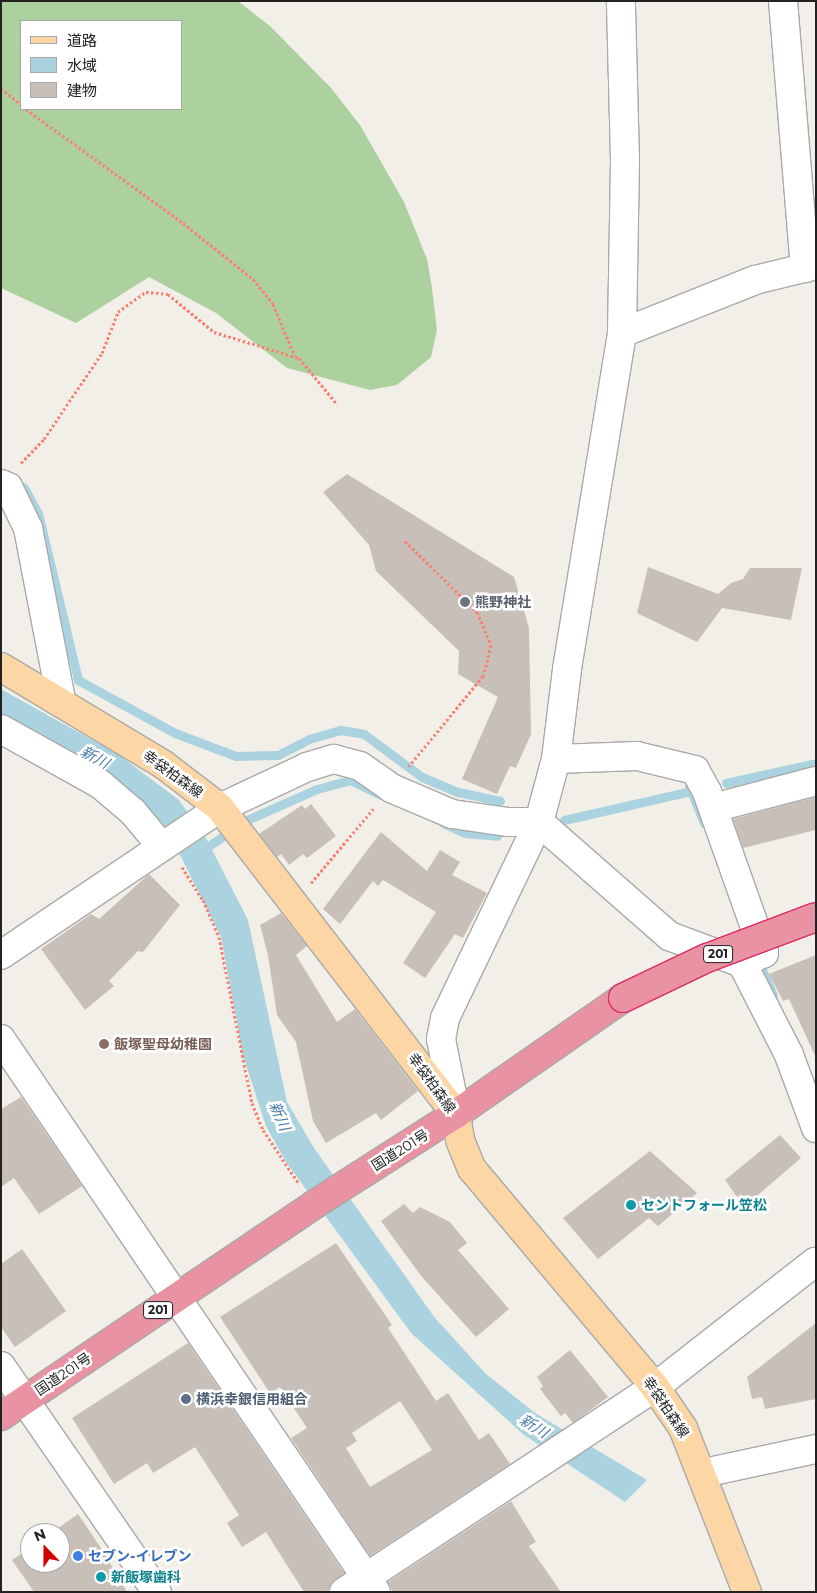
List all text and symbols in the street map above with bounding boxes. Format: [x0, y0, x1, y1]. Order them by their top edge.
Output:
legend [20, 20, 182, 110]
text: 道路 [67, 31, 97, 50]
text: 水域 [67, 56, 97, 75]
text: 建物 [67, 81, 97, 100]
place label: 熊野神社 [475, 594, 531, 610]
marker: 熊野神社 [459, 596, 471, 608]
water label: 新川 [78, 742, 112, 772]
street label: 幸袋柏森線 [140, 747, 206, 801]
road number: 201 [703, 944, 733, 964]
place label: 飯塚聖母幼稚園 [114, 1036, 212, 1052]
marker: 飯塚聖母幼稚園 [98, 1038, 110, 1050]
street label: 幸袋柏森線 [405, 1050, 459, 1116]
water label: 新川 [266, 1099, 294, 1133]
street label: 国道201号 [368, 1126, 432, 1174]
place label: セントフォール笠松 [641, 1197, 767, 1213]
marker: セントフォール笠松 [625, 1199, 637, 1211]
road number: 201 [143, 1300, 173, 1320]
street label: 国道201号 [32, 1349, 94, 1399]
street label: 幸袋柏森線 [639, 1373, 693, 1441]
place label: 横浜幸銀信用組合 [196, 1391, 308, 1407]
marker: 横浜幸銀信用組合 [180, 1393, 192, 1405]
water label: 新川 [517, 1410, 551, 1442]
north arrow [20, 1523, 70, 1573]
text: N [31, 1525, 48, 1545]
place label: セブン-イレブン [88, 1548, 191, 1564]
marker: セブン-イレブン [72, 1550, 84, 1562]
place label: 新飯塚歯科 [111, 1569, 181, 1585]
marker: 新飯塚歯科 [95, 1571, 107, 1583]

